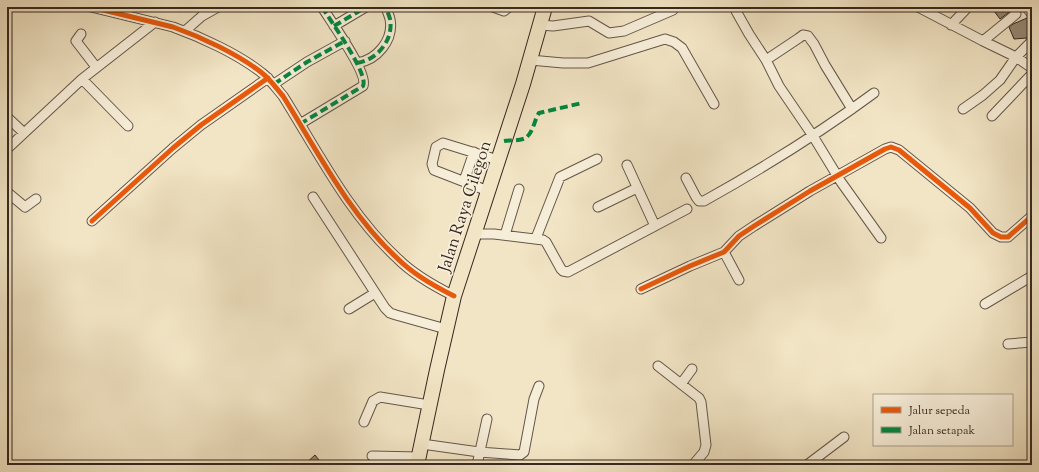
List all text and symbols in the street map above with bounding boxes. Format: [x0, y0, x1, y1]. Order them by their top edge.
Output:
street label: Jalan Raya Cilegon [433, 138, 498, 276]
legend [873, 394, 1013, 446]
text: Jalur sepeda [908, 402, 970, 420]
text: Jalan setapak [908, 422, 975, 440]

